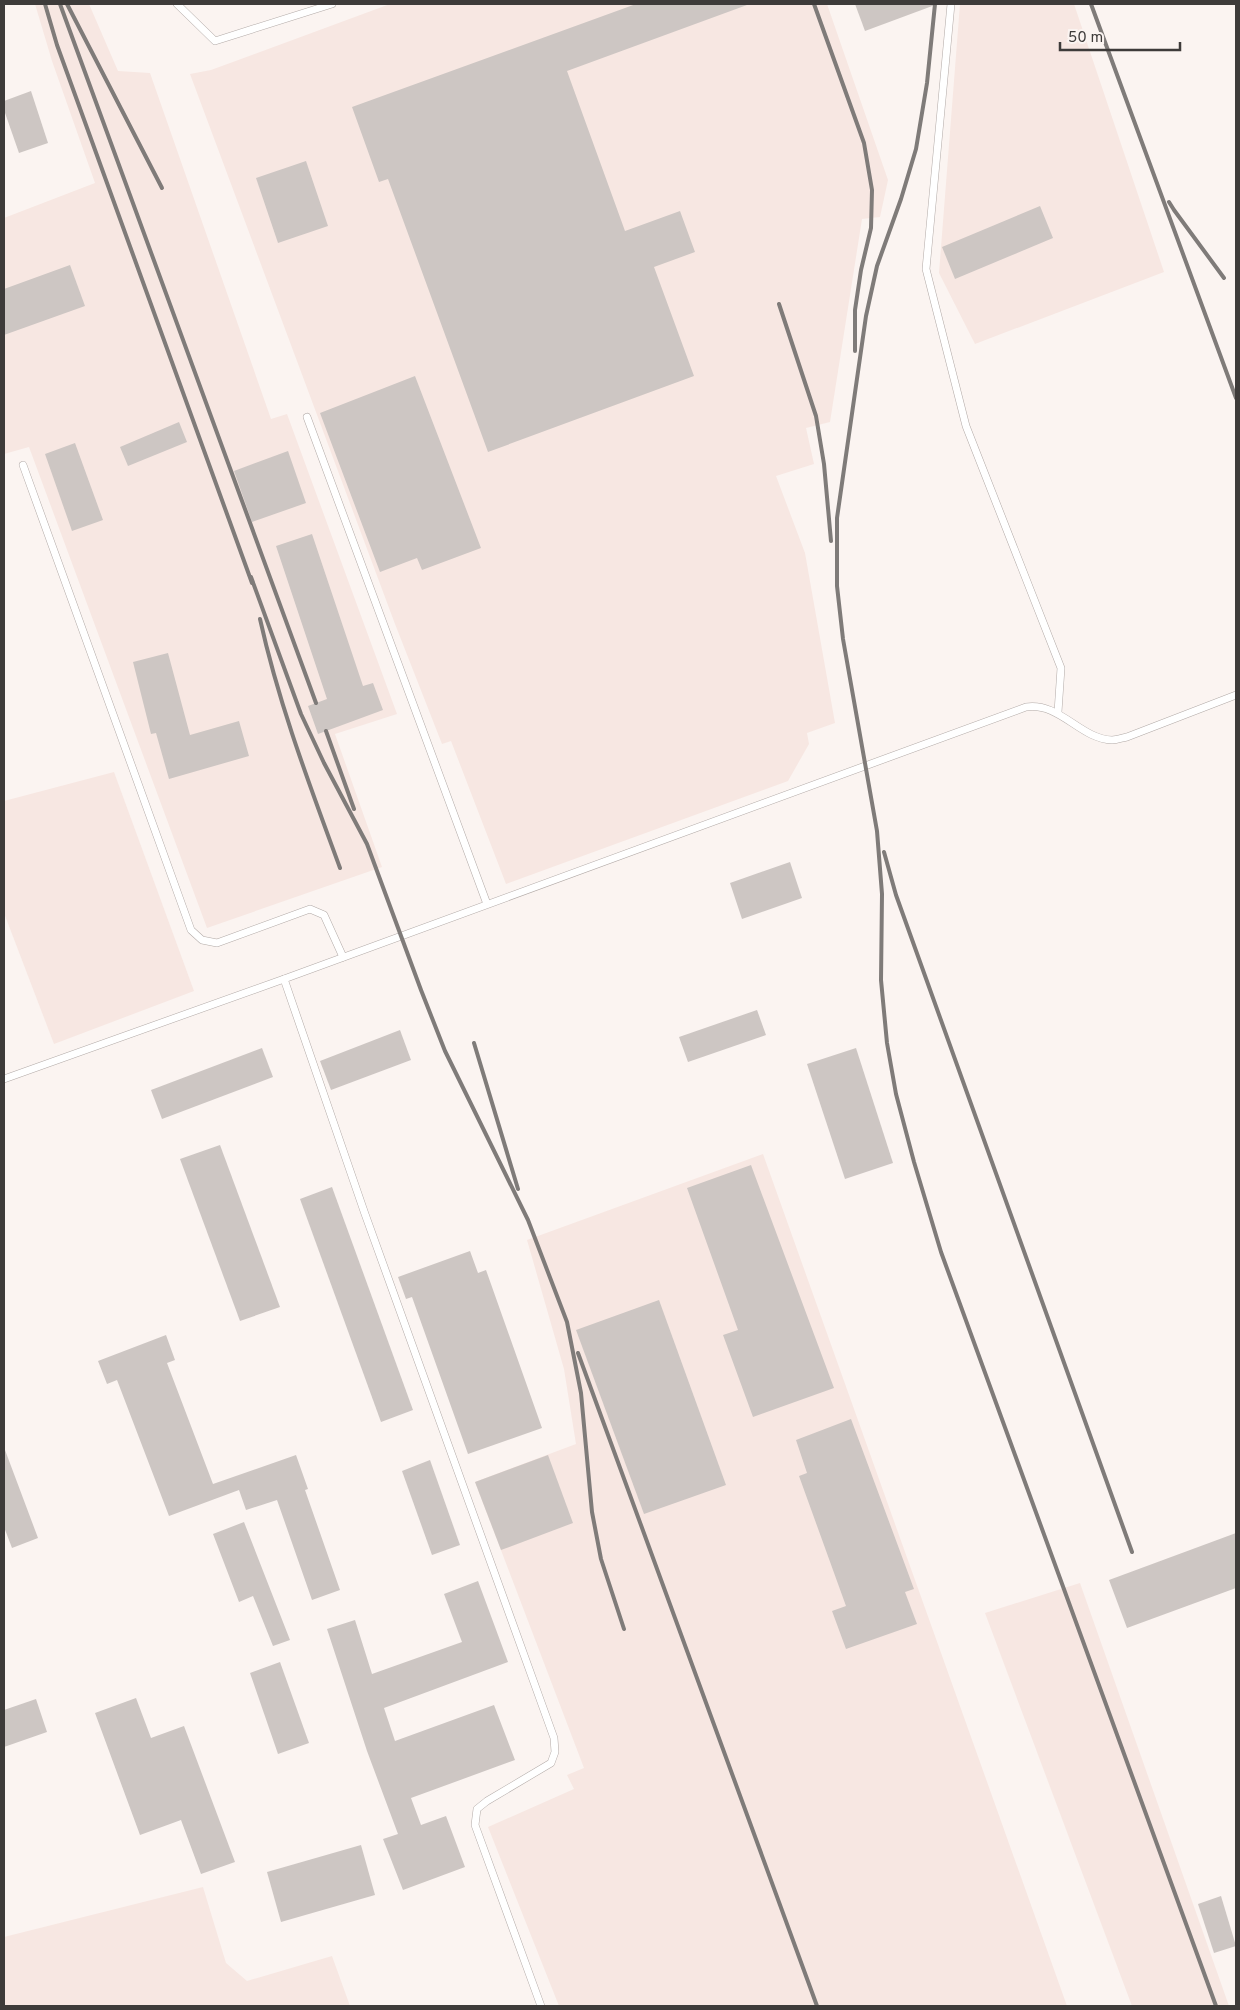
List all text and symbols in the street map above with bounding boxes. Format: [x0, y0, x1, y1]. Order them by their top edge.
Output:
scale bar [1060, 20, 1180, 52]
text: 50 m [1068, 29, 1103, 48]

